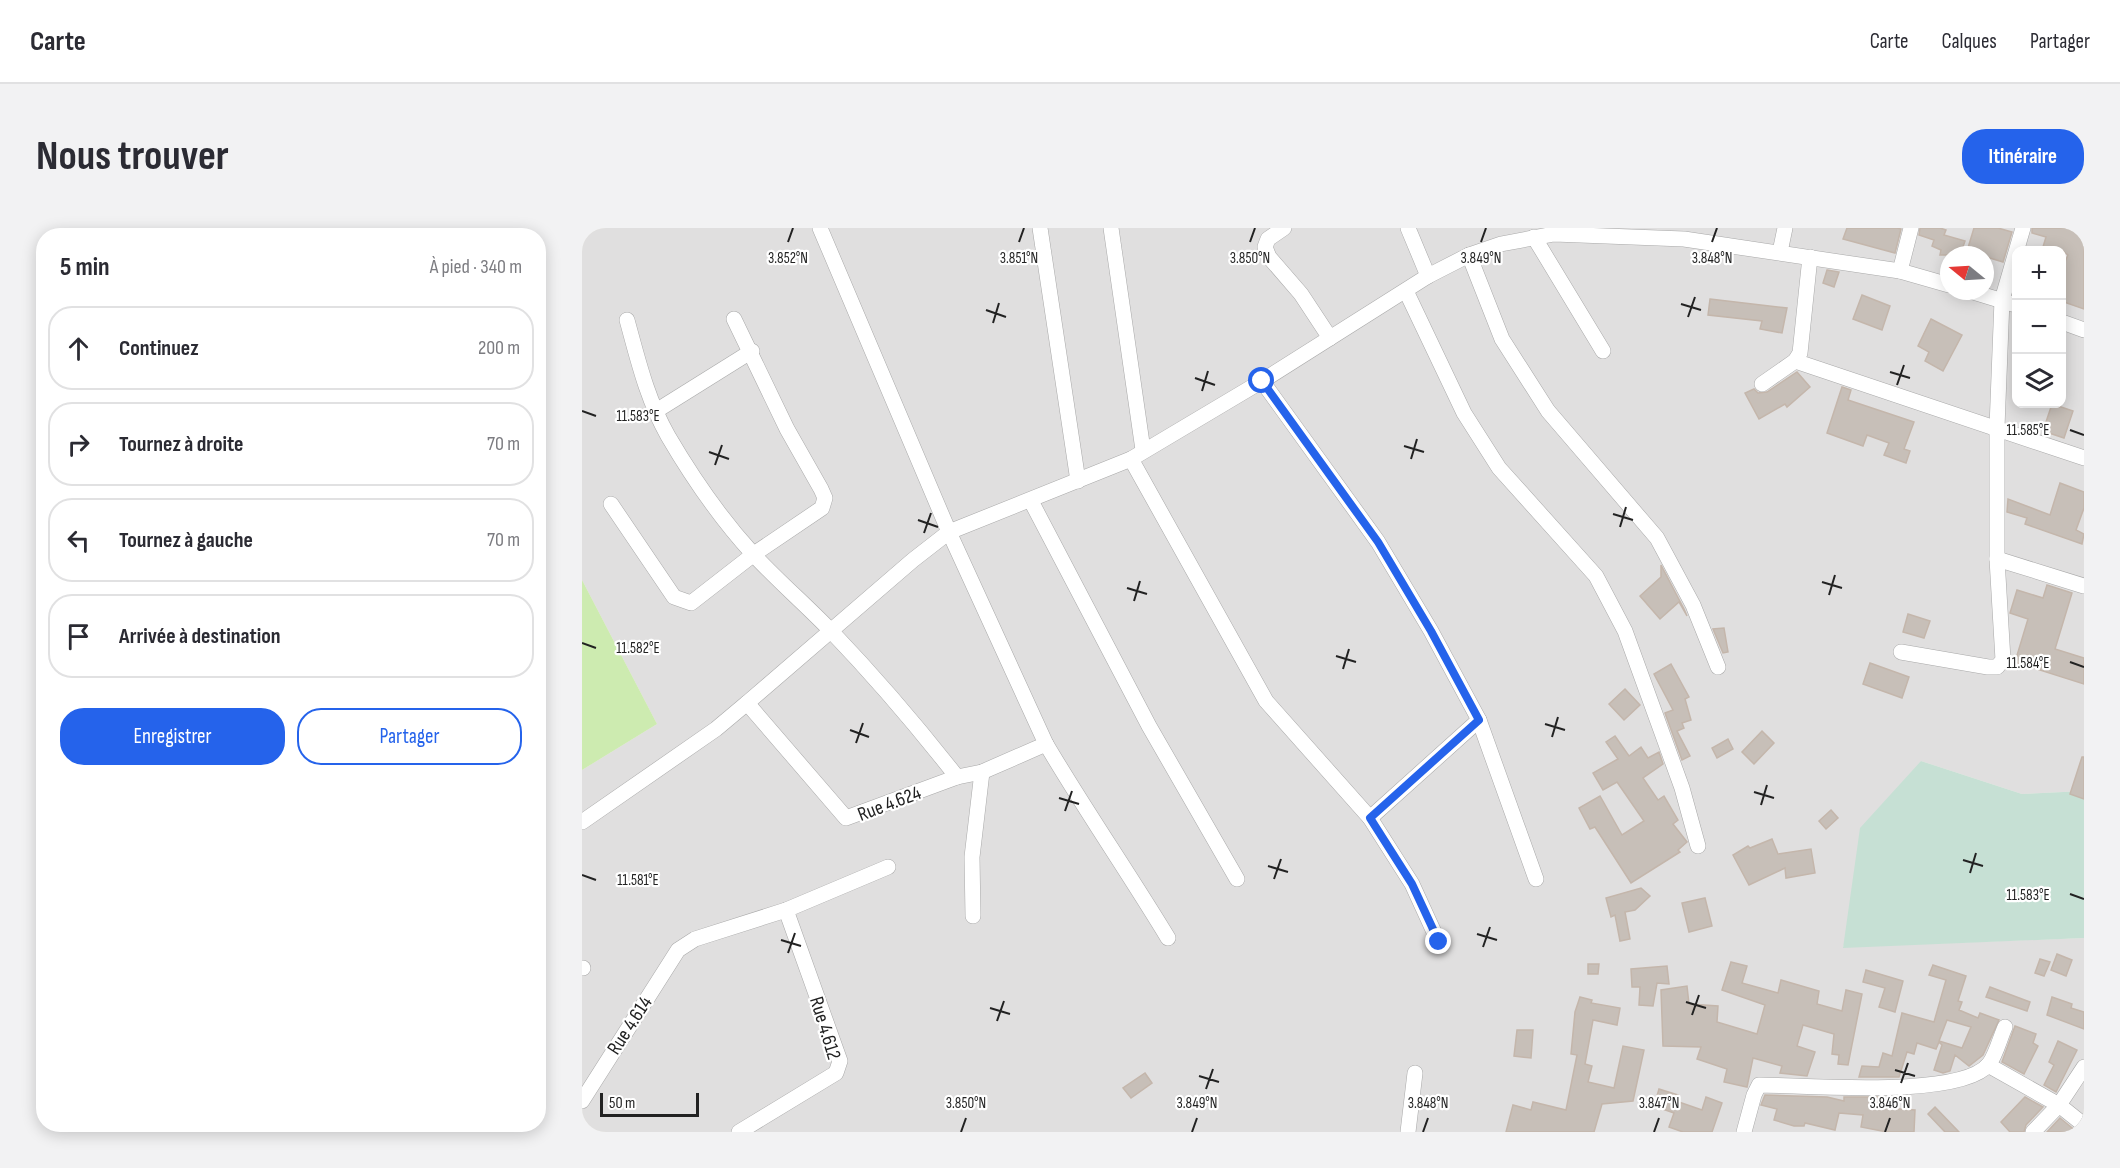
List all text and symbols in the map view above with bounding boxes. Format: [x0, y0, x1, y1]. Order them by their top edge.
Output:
text: Carte [30, 25, 86, 58]
text: Carte [1870, 29, 1909, 54]
text: Calques [1942, 29, 1997, 54]
text: Partager [2030, 29, 2090, 54]
button: Itinéraire [1962, 129, 2084, 184]
text: Nous trouver [36, 131, 229, 182]
north arrow [1940, 246, 1994, 300]
map controls [2012, 246, 2066, 408]
button: + [2012, 246, 2066, 300]
text: 3.852°N [768, 249, 808, 268]
text: 3.851°N [1000, 249, 1038, 268]
text: 3.850°N [1230, 249, 1270, 268]
text: 3.849°N [1461, 249, 1501, 268]
text: 3.848°N [1692, 249, 1732, 268]
text: 5 min [60, 252, 110, 283]
text: À pied · 340 m [430, 255, 522, 279]
button: − [2012, 300, 2066, 354]
icon: ahead [62, 332, 95, 365]
text: Continuez [119, 335, 199, 362]
text: 200 m [478, 336, 520, 360]
button: layers [2012, 354, 2066, 408]
route start [1248, 367, 1274, 393]
text: 11.583°E [616, 407, 660, 426]
text: 11.585°E [2007, 421, 2049, 440]
icon: right [62, 428, 95, 461]
text: Tournez à droite [119, 431, 244, 458]
text: 70 m [487, 432, 520, 456]
icon: left [62, 524, 95, 557]
text: Tournez à gauche [119, 527, 253, 554]
text: 70 m [487, 528, 520, 552]
icon: arrive [62, 620, 95, 653]
text: Arrivée à destination [119, 623, 281, 650]
text: 11.582°E [616, 639, 660, 658]
text: 11.584°E [2007, 654, 2049, 673]
button: Enregistrer [60, 708, 285, 765]
button: Partager [297, 708, 522, 765]
street label: Rue 4.624 [854, 781, 924, 827]
text: 11.581°E [617, 871, 659, 890]
text: 11.583°E [2006, 886, 2050, 905]
route end [1425, 928, 1451, 954]
street label: Rue 4.614 [602, 992, 658, 1059]
street label: Rue 4.612 [804, 994, 846, 1063]
scale bar [600, 1090, 699, 1118]
text: 50 m [609, 1094, 635, 1113]
text: 3.850°N [946, 1094, 986, 1113]
text: 3.849°N [1177, 1094, 1217, 1113]
text: 3.848°N [1408, 1094, 1448, 1113]
text: 3.847°N [1639, 1094, 1679, 1113]
text: 3.846°N [1870, 1094, 1910, 1113]

